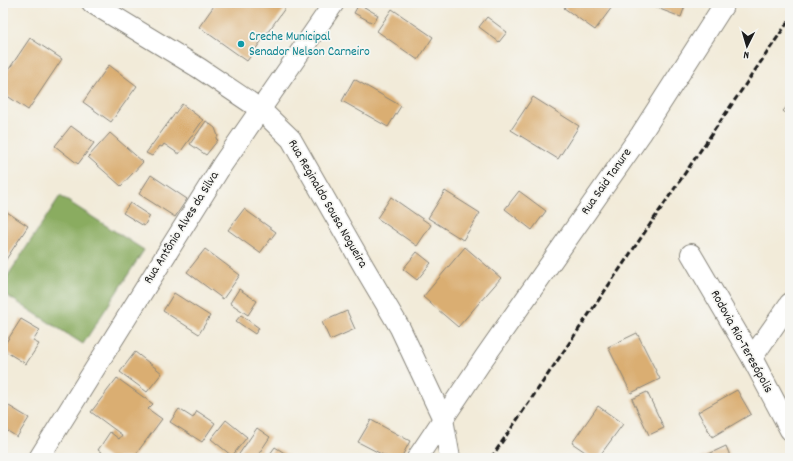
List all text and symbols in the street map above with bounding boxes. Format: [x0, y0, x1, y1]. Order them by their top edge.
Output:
north arrow [727, 26, 767, 66]
place label: Creche Municipal Senador Nelson Carneiro [249, 28, 370, 62]
marker: Creche Municipal Senador Nelson Carneiro [236, 39, 246, 49]
text: N [742, 46, 750, 62]
street label: Rua Reginaldo Sousa Nogueira [282, 136, 372, 272]
street label: Rua Said Tanure [577, 144, 637, 219]
street label: Rua Antônio Alves da Silva [140, 167, 225, 288]
street label: Rodovia Rio-Teresópolis [705, 287, 777, 397]

